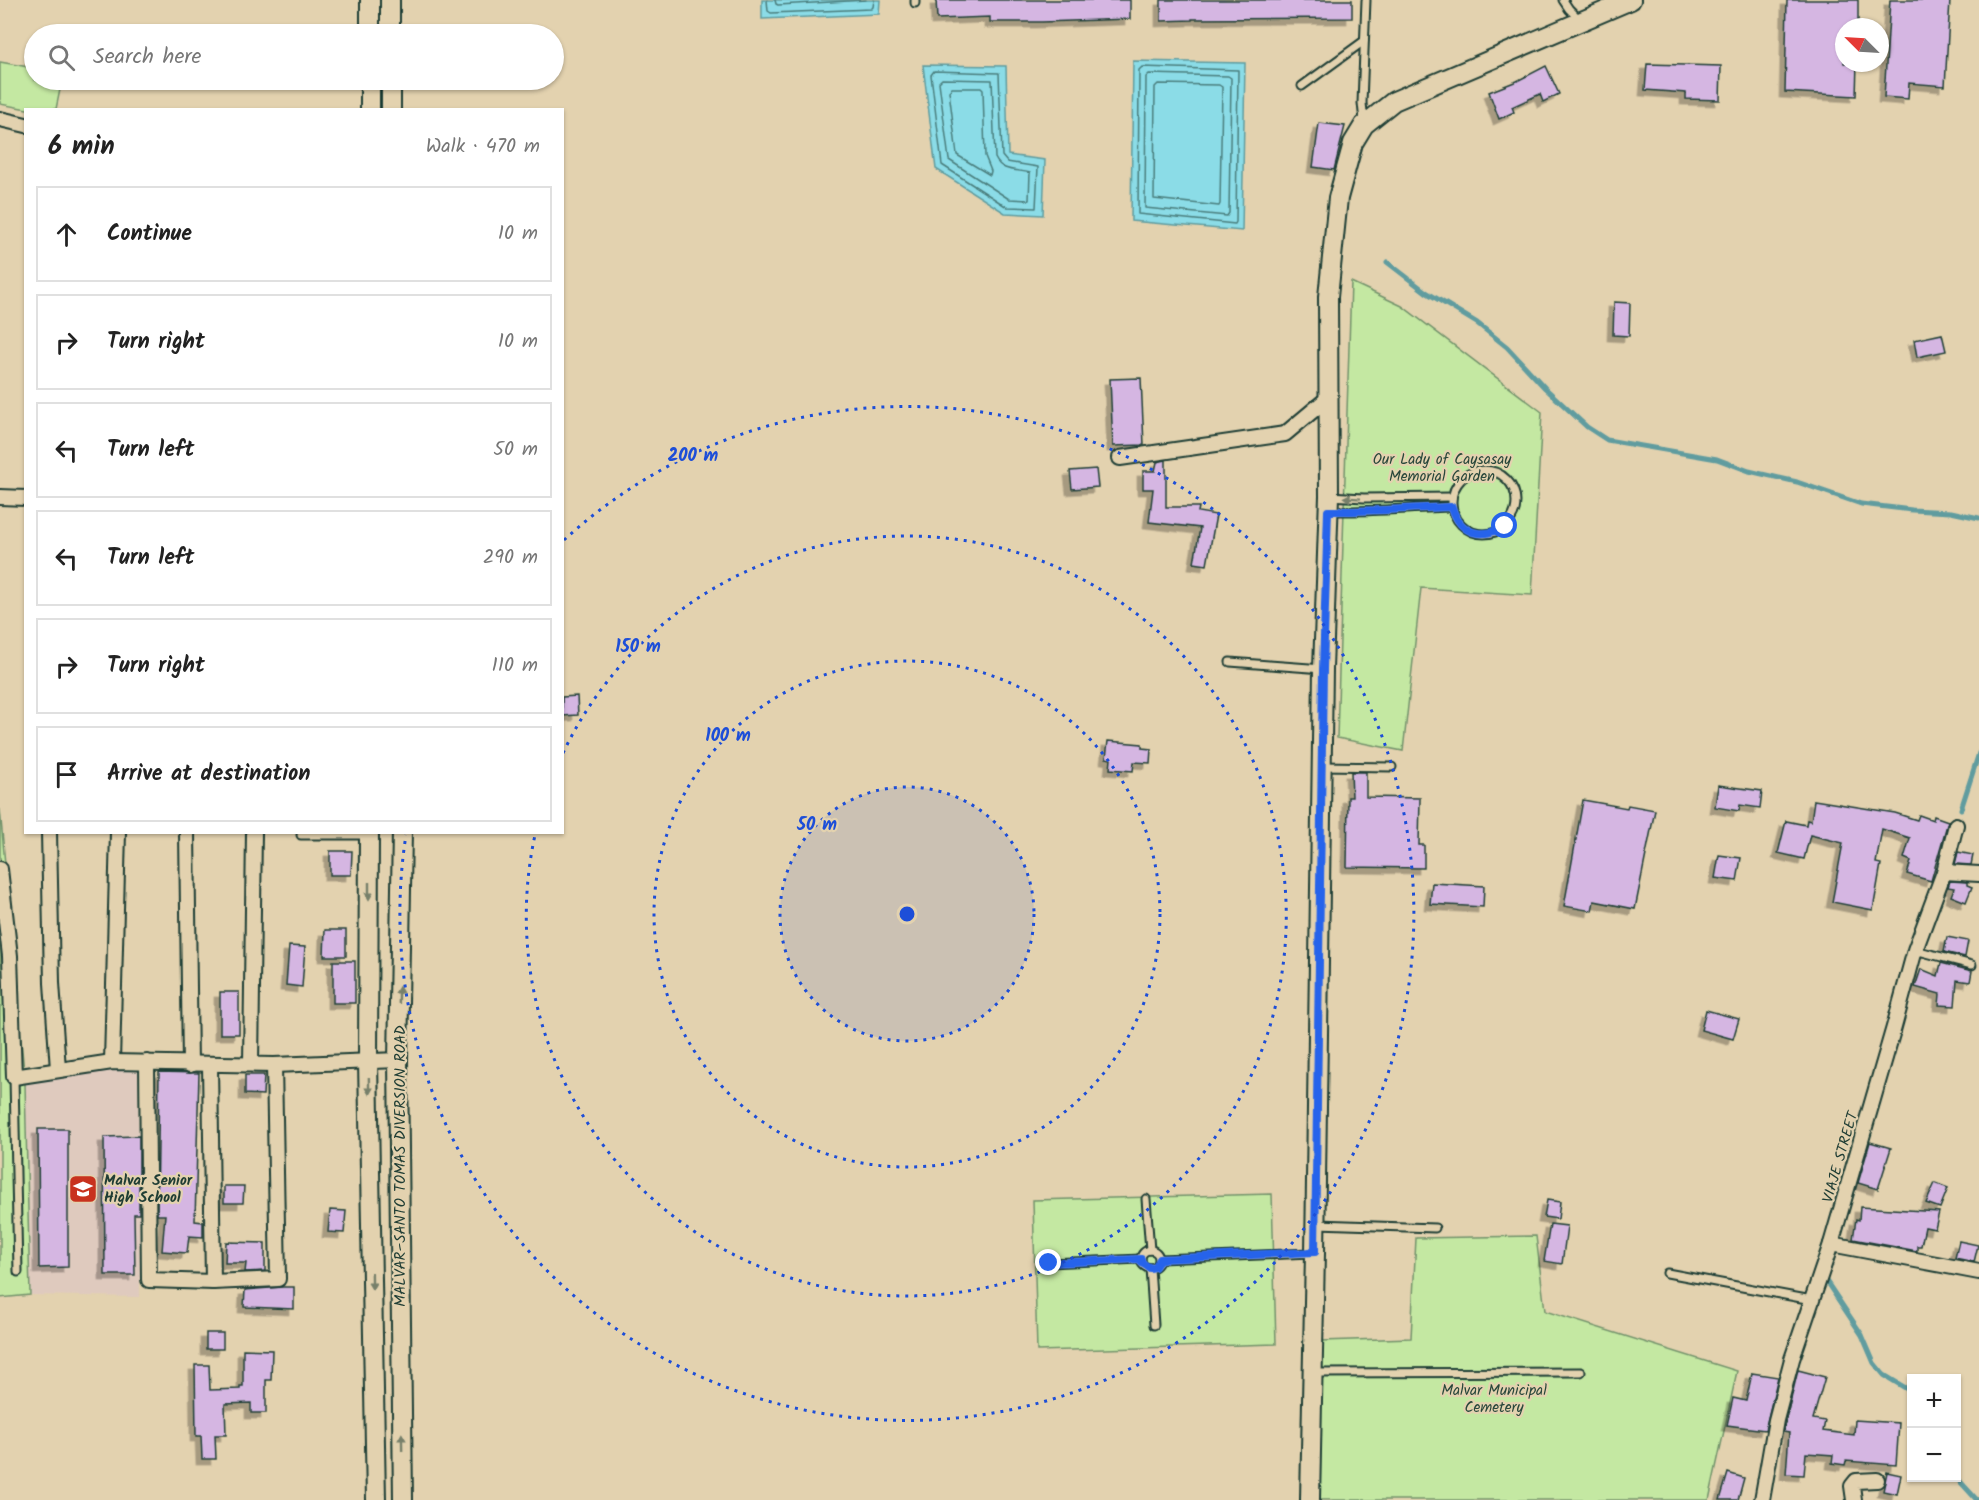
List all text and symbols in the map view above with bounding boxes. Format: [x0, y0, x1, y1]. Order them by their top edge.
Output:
north arrow [1835, 18, 1889, 72]
search box [24, 24, 564, 90]
text: Search here [93, 40, 201, 75]
icon: search [45, 41, 78, 74]
text: 6 min [48, 126, 115, 168]
text: Walk · 470 m [426, 131, 540, 163]
text: Continue [107, 217, 192, 252]
icon: ahead [50, 218, 83, 251]
text: 10 m [498, 218, 538, 250]
text: Turn right [107, 325, 205, 360]
icon: right [50, 326, 83, 359]
text: 10 m [498, 326, 538, 358]
text: Turn left [107, 433, 194, 468]
icon: left [50, 434, 83, 467]
text: 50 m [493, 434, 538, 466]
text: 200 m [668, 442, 719, 471]
park label: Our Lady of Caysasay Memorial Garden [1373, 448, 1512, 489]
one-way arrow [1342, 493, 1361, 502]
route start [1491, 512, 1517, 538]
text: Turn left [107, 541, 194, 576]
icon: left [50, 542, 83, 575]
text: 290 m [483, 542, 538, 574]
text: 150 m [615, 633, 661, 662]
text: Turn right [107, 649, 205, 684]
icon: right [50, 650, 83, 683]
text: 110 m [492, 650, 538, 682]
text: 100 m [705, 722, 751, 751]
text: Arrive at destination [107, 757, 310, 792]
icon: arrive [50, 758, 83, 791]
text: 50 m [796, 811, 837, 840]
one-way arrow [364, 881, 374, 900]
centre of rings [897, 904, 917, 924]
one-way arrow [394, 985, 404, 1004]
street label: MALVAR–SANTO TOMAS DIVERSION ROAD [389, 1025, 413, 1307]
one-way arrow [364, 1076, 374, 1095]
street label: VIAJE STREET [1816, 1107, 1866, 1206]
place label: Malvar Senior High School [104, 1169, 193, 1210]
school or university icon: Malvar Senior High School [67, 1173, 99, 1205]
route end [1035, 1249, 1061, 1275]
one-way arrow [367, 1271, 377, 1290]
map controls [1907, 1374, 1961, 1482]
button: + [1907, 1374, 1961, 1428]
park label: Malvar Municipal Cemetery [1441, 1379, 1547, 1420]
button: − [1907, 1428, 1961, 1482]
one-way arrow [398, 1432, 407, 1451]

